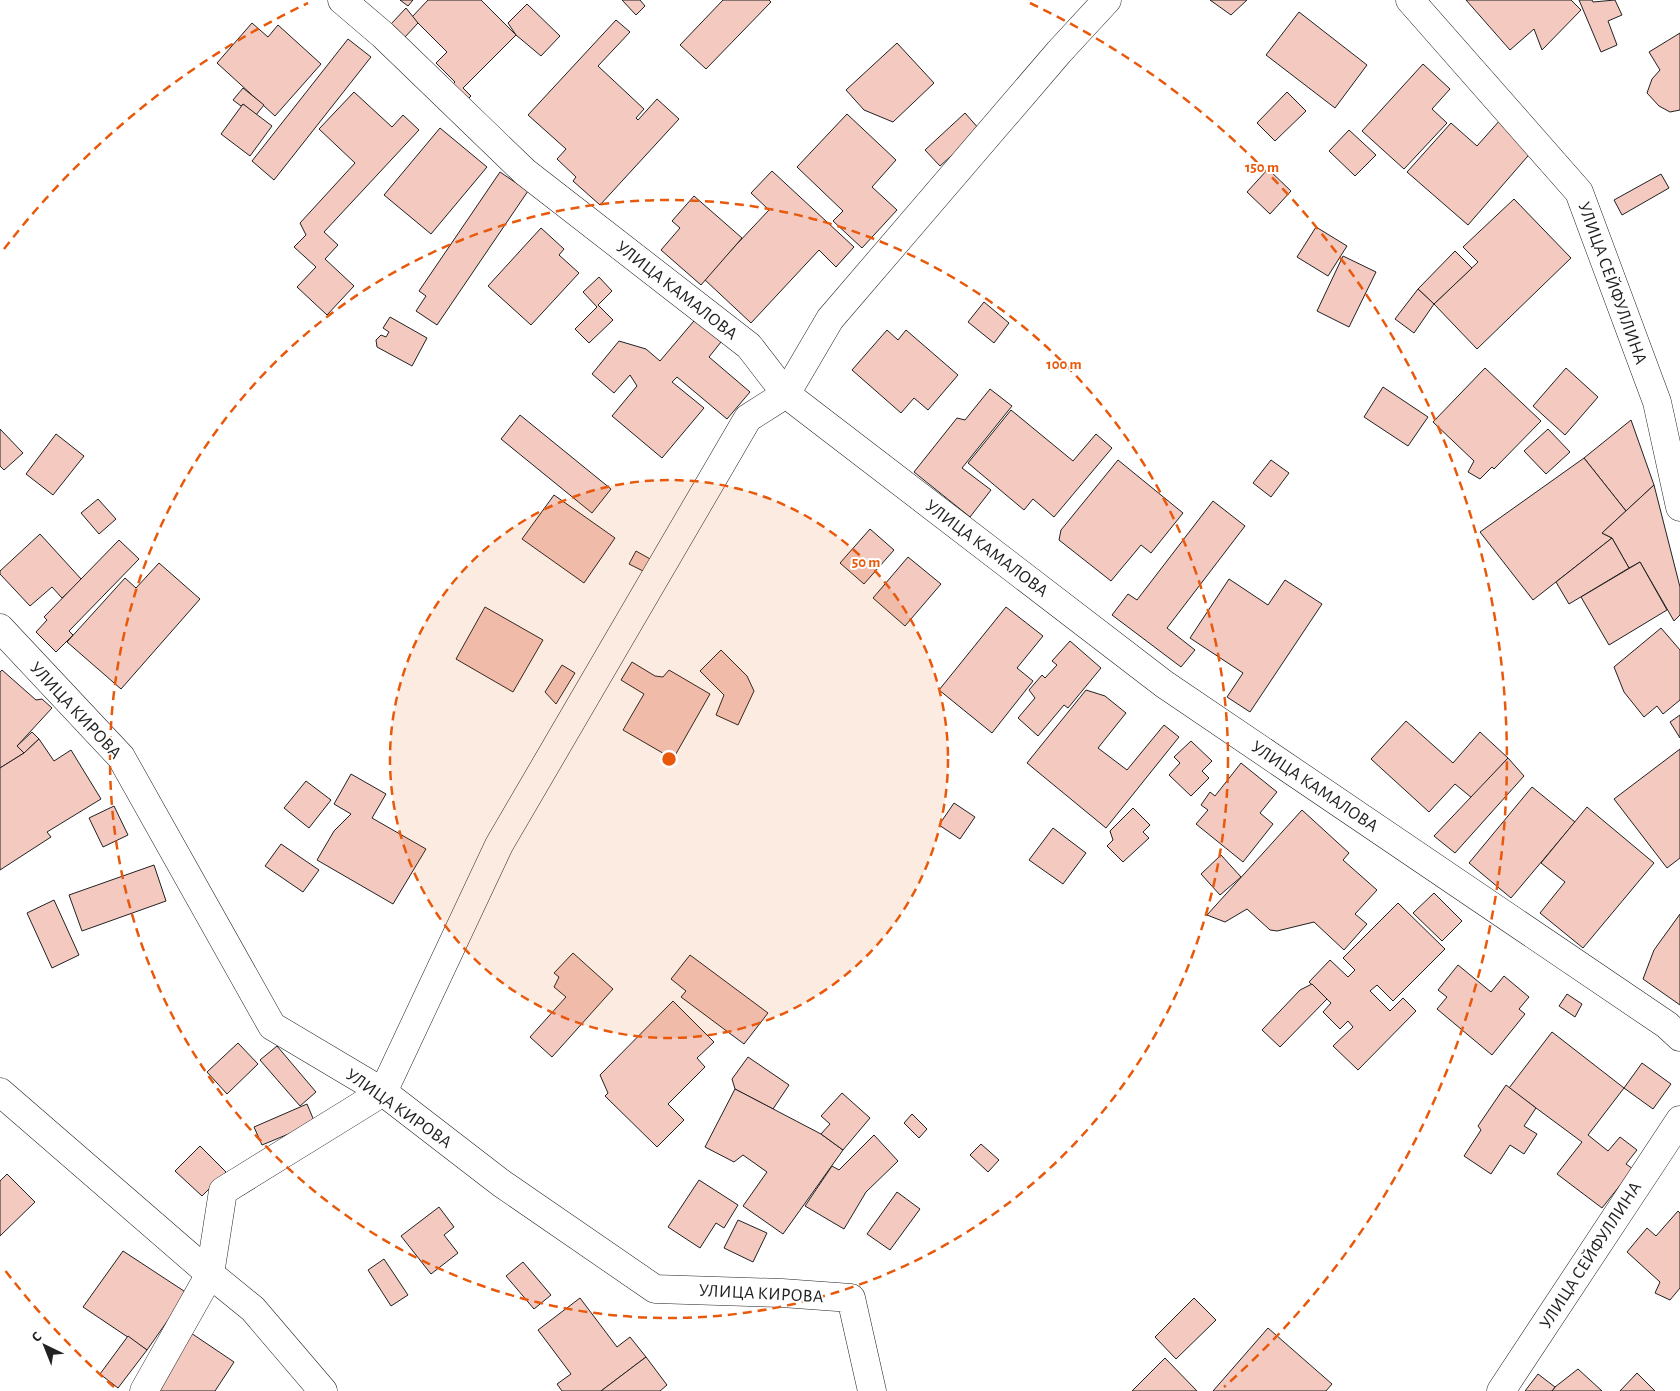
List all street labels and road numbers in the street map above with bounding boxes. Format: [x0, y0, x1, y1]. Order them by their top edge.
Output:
street label: УЛИЦА СЕЙФУЛЛИНА [1574, 199, 1652, 367]
street label: УЛИЦА КАМАЛОВА [612, 238, 741, 344]
street label: УЛИЦА КАМАЛОВА [922, 497, 1052, 601]
street label: УЛИЦА КИРОВА [26, 659, 125, 763]
street label: УЛИЦА КАМАЛОВА [1248, 738, 1381, 836]
street label: УЛИЦА КИРОВА [342, 1066, 455, 1152]
street label: УЛИЦА СЕЙФУЛЛИНА [1535, 1177, 1645, 1332]
street label: УЛИЦА КИРОВА [698, 1282, 824, 1306]

